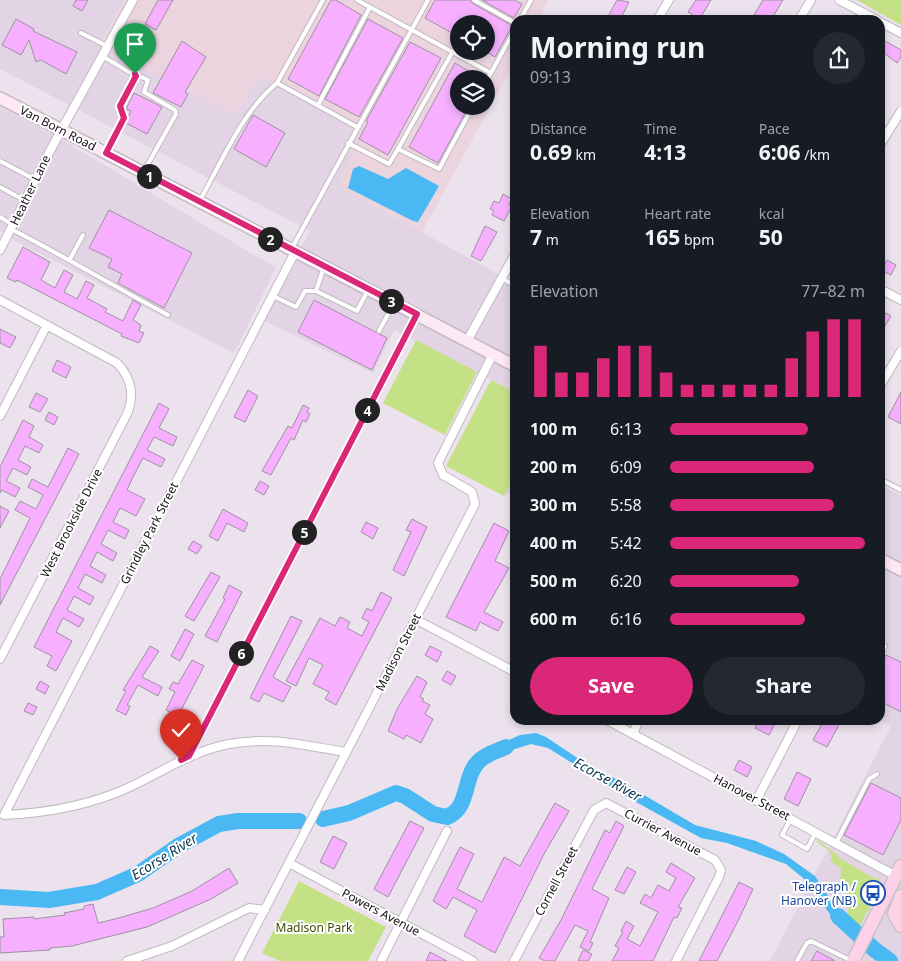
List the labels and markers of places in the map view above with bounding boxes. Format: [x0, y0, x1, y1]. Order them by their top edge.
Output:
pin [114, 23, 156, 74]
pin: 1 [136, 164, 162, 188]
pin: 2 [258, 226, 282, 252]
pin: 3 [378, 288, 404, 314]
pin: 4 [354, 398, 380, 422]
pin: 5 [292, 520, 316, 544]
pin: 6 [228, 640, 254, 666]
pin [160, 709, 202, 760]
place label: Telegraph / Hanover (NB) [781, 878, 857, 909]
bus stop icon: Telegraph / Hanover (NB) [860, 880, 886, 906]

